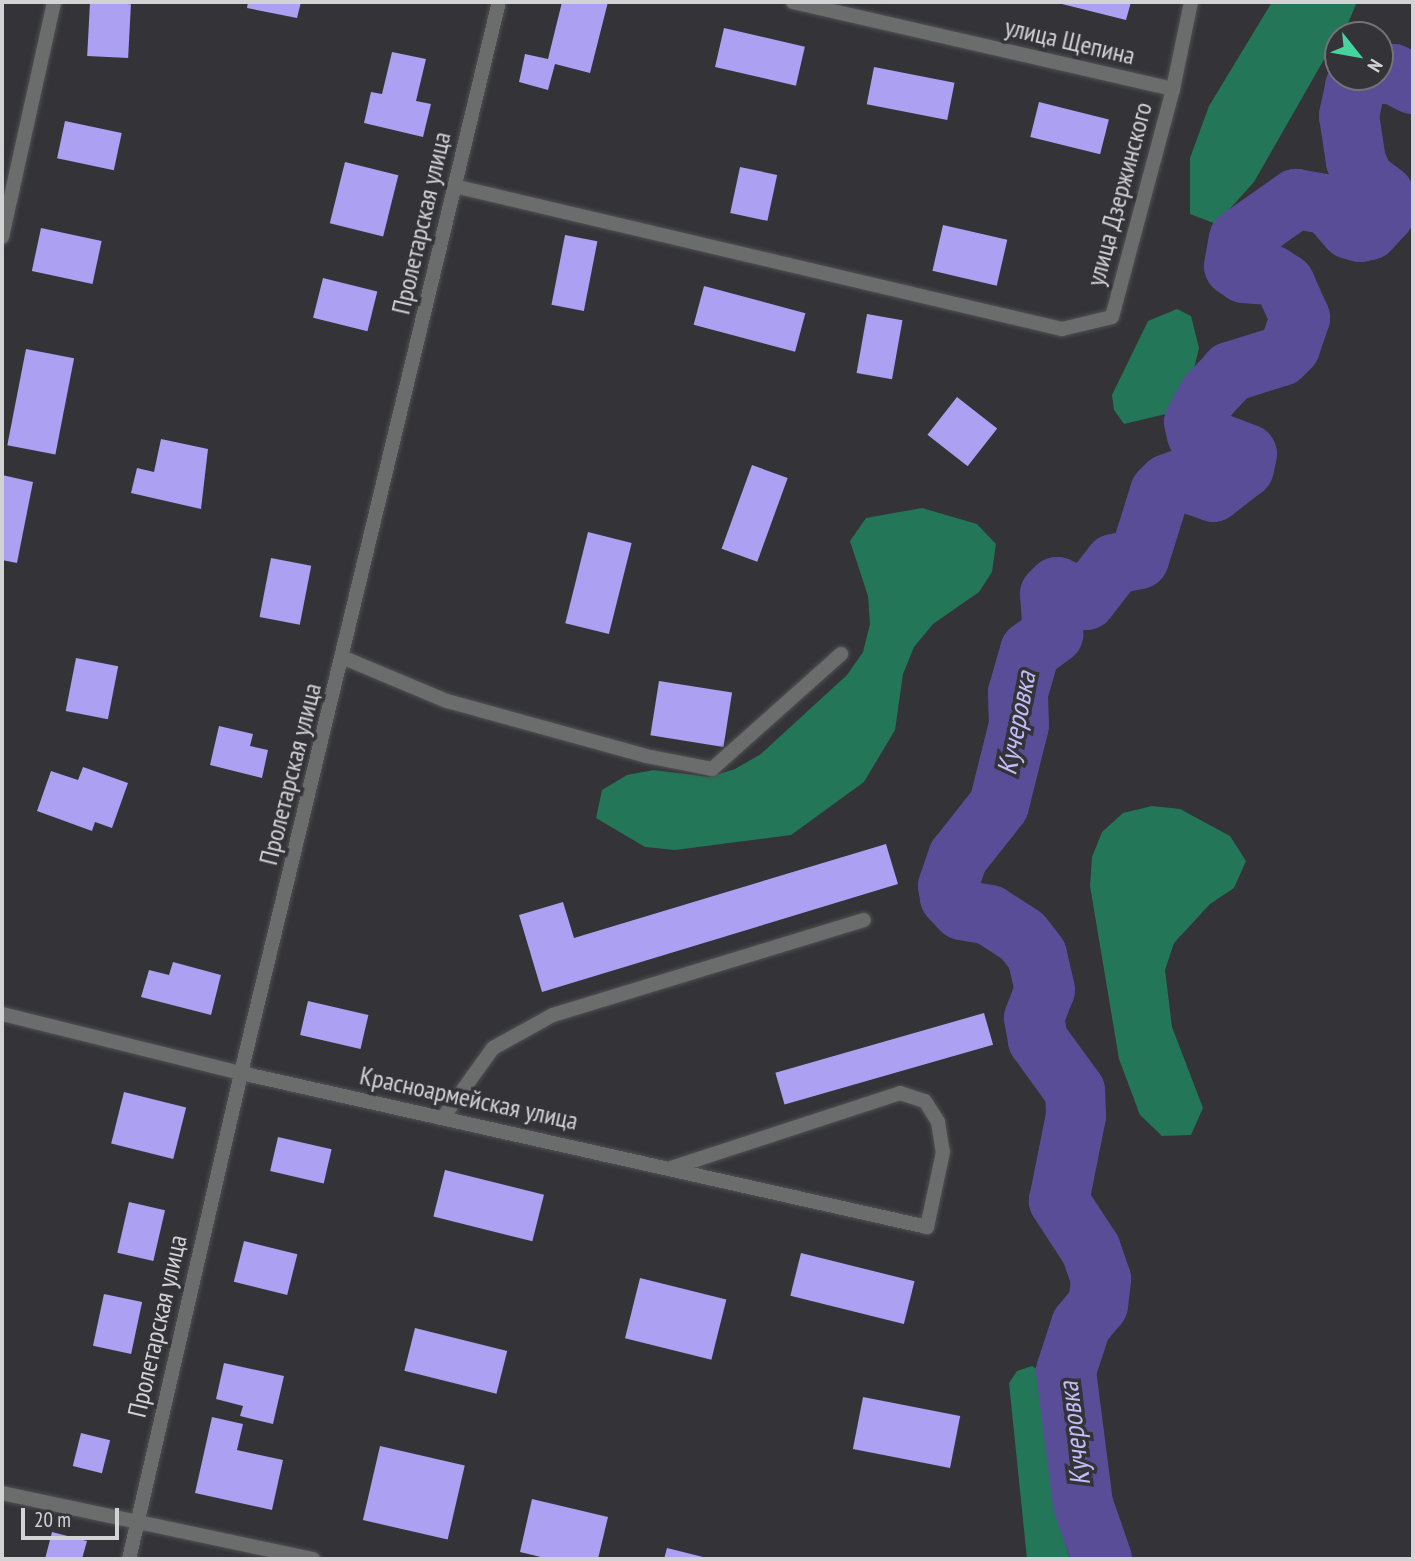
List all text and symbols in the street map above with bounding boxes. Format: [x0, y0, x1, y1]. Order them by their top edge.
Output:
street label: улица Щепина [1002, 11, 1138, 71]
north arrow [1324, 21, 1394, 91]
text: N [1362, 55, 1388, 76]
street label: улица Дзержинского [1079, 98, 1159, 290]
street label: Пролетарская улица [385, 129, 457, 317]
water label: Кучеровка [990, 669, 1042, 777]
street label: Пролетарская улица [252, 680, 328, 868]
street label: Красноармейская улица [357, 1060, 581, 1136]
street label: Пролетарская улица [121, 1232, 193, 1420]
water label: Кучеровка [1051, 1380, 1097, 1488]
scale bar [24, 1494, 122, 1538]
text: 20 m [34, 1506, 71, 1533]

